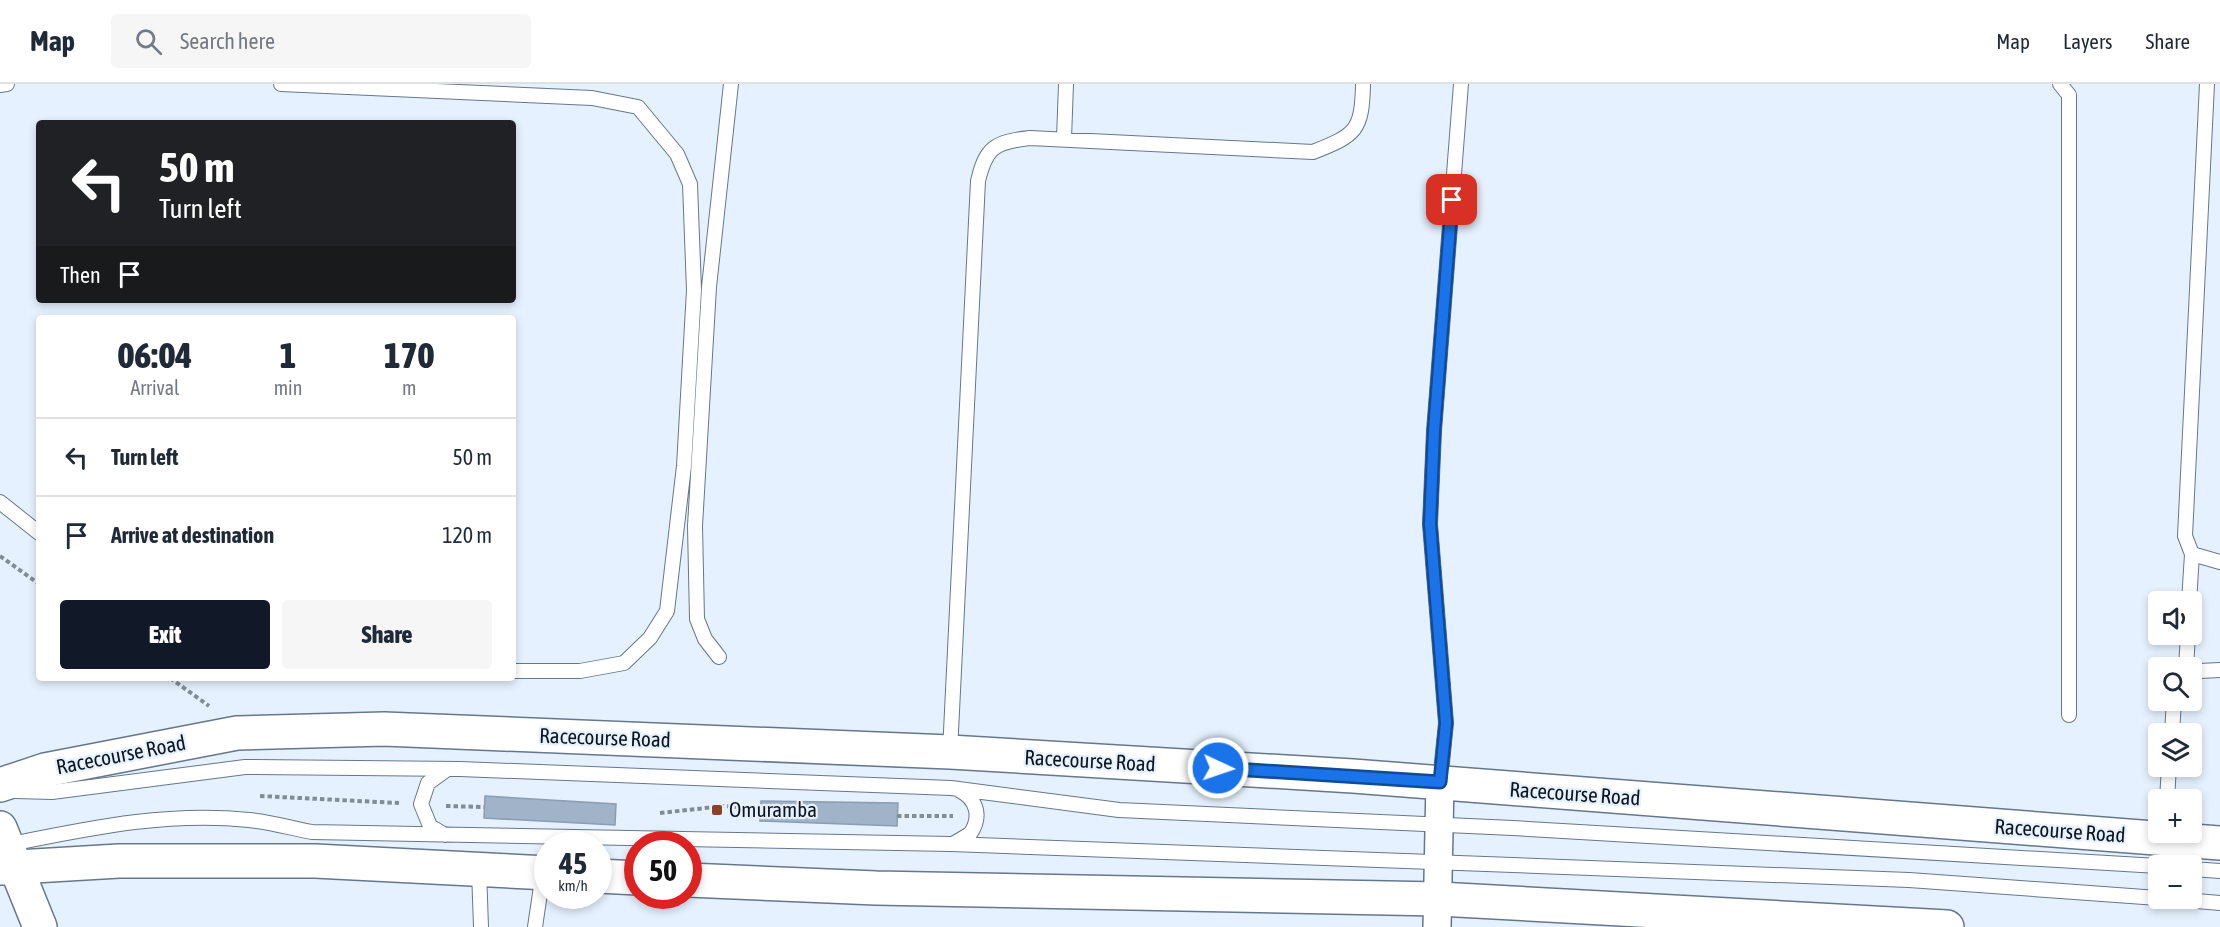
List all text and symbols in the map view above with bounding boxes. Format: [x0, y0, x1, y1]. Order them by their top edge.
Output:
search box [111, 14, 531, 68]
text: Map [30, 25, 75, 57]
icon: search [132, 25, 165, 58]
text: Search here [180, 28, 275, 54]
text: Map [1996, 29, 2030, 53]
text: Layers [2063, 29, 2113, 53]
text: Share [2146, 29, 2190, 53]
text: 50 m [159, 143, 234, 191]
icon: left [60, 144, 138, 222]
pin [1426, 174, 1477, 225]
icon: arrive [1435, 183, 1468, 216]
text: Turn left [159, 193, 242, 224]
icon: arrive [113, 258, 146, 291]
text: Then [60, 262, 101, 288]
text: 06:04 [117, 334, 192, 376]
text: 1 [280, 334, 296, 376]
text: 170 [384, 334, 435, 376]
text: Arrival [130, 376, 179, 399]
text: min [274, 376, 302, 399]
text: m [402, 376, 416, 399]
icon: left [60, 441, 93, 474]
text: Turn left [111, 444, 178, 470]
text: 50 m [452, 444, 492, 470]
icon: arrive [60, 519, 93, 552]
text: Arrive at destination [111, 522, 274, 548]
text: 120 m [442, 522, 492, 548]
map controls [2148, 591, 2202, 909]
button: sound [2148, 591, 2202, 645]
button: Exit [60, 600, 270, 669]
button: Share [282, 600, 492, 669]
button: search [2148, 657, 2202, 711]
street label: Racecourse Road [539, 723, 671, 751]
button: layers [2148, 723, 2202, 777]
street label: Racecourse Road [54, 730, 188, 778]
position arrow [1186, 736, 1250, 800]
street label: Racecourse Road [1024, 745, 1156, 775]
street label: Racecourse Road [1509, 776, 1641, 810]
button: + [2148, 789, 2202, 843]
place label: Omuramba [729, 797, 817, 821]
marker: Omuramba [710, 803, 724, 817]
street label: Racecourse Road [1994, 813, 2126, 847]
speed limit sign: 50 [624, 831, 702, 909]
text: 45 [559, 846, 587, 880]
button: − [2148, 855, 2202, 909]
text: km/h [558, 877, 588, 894]

